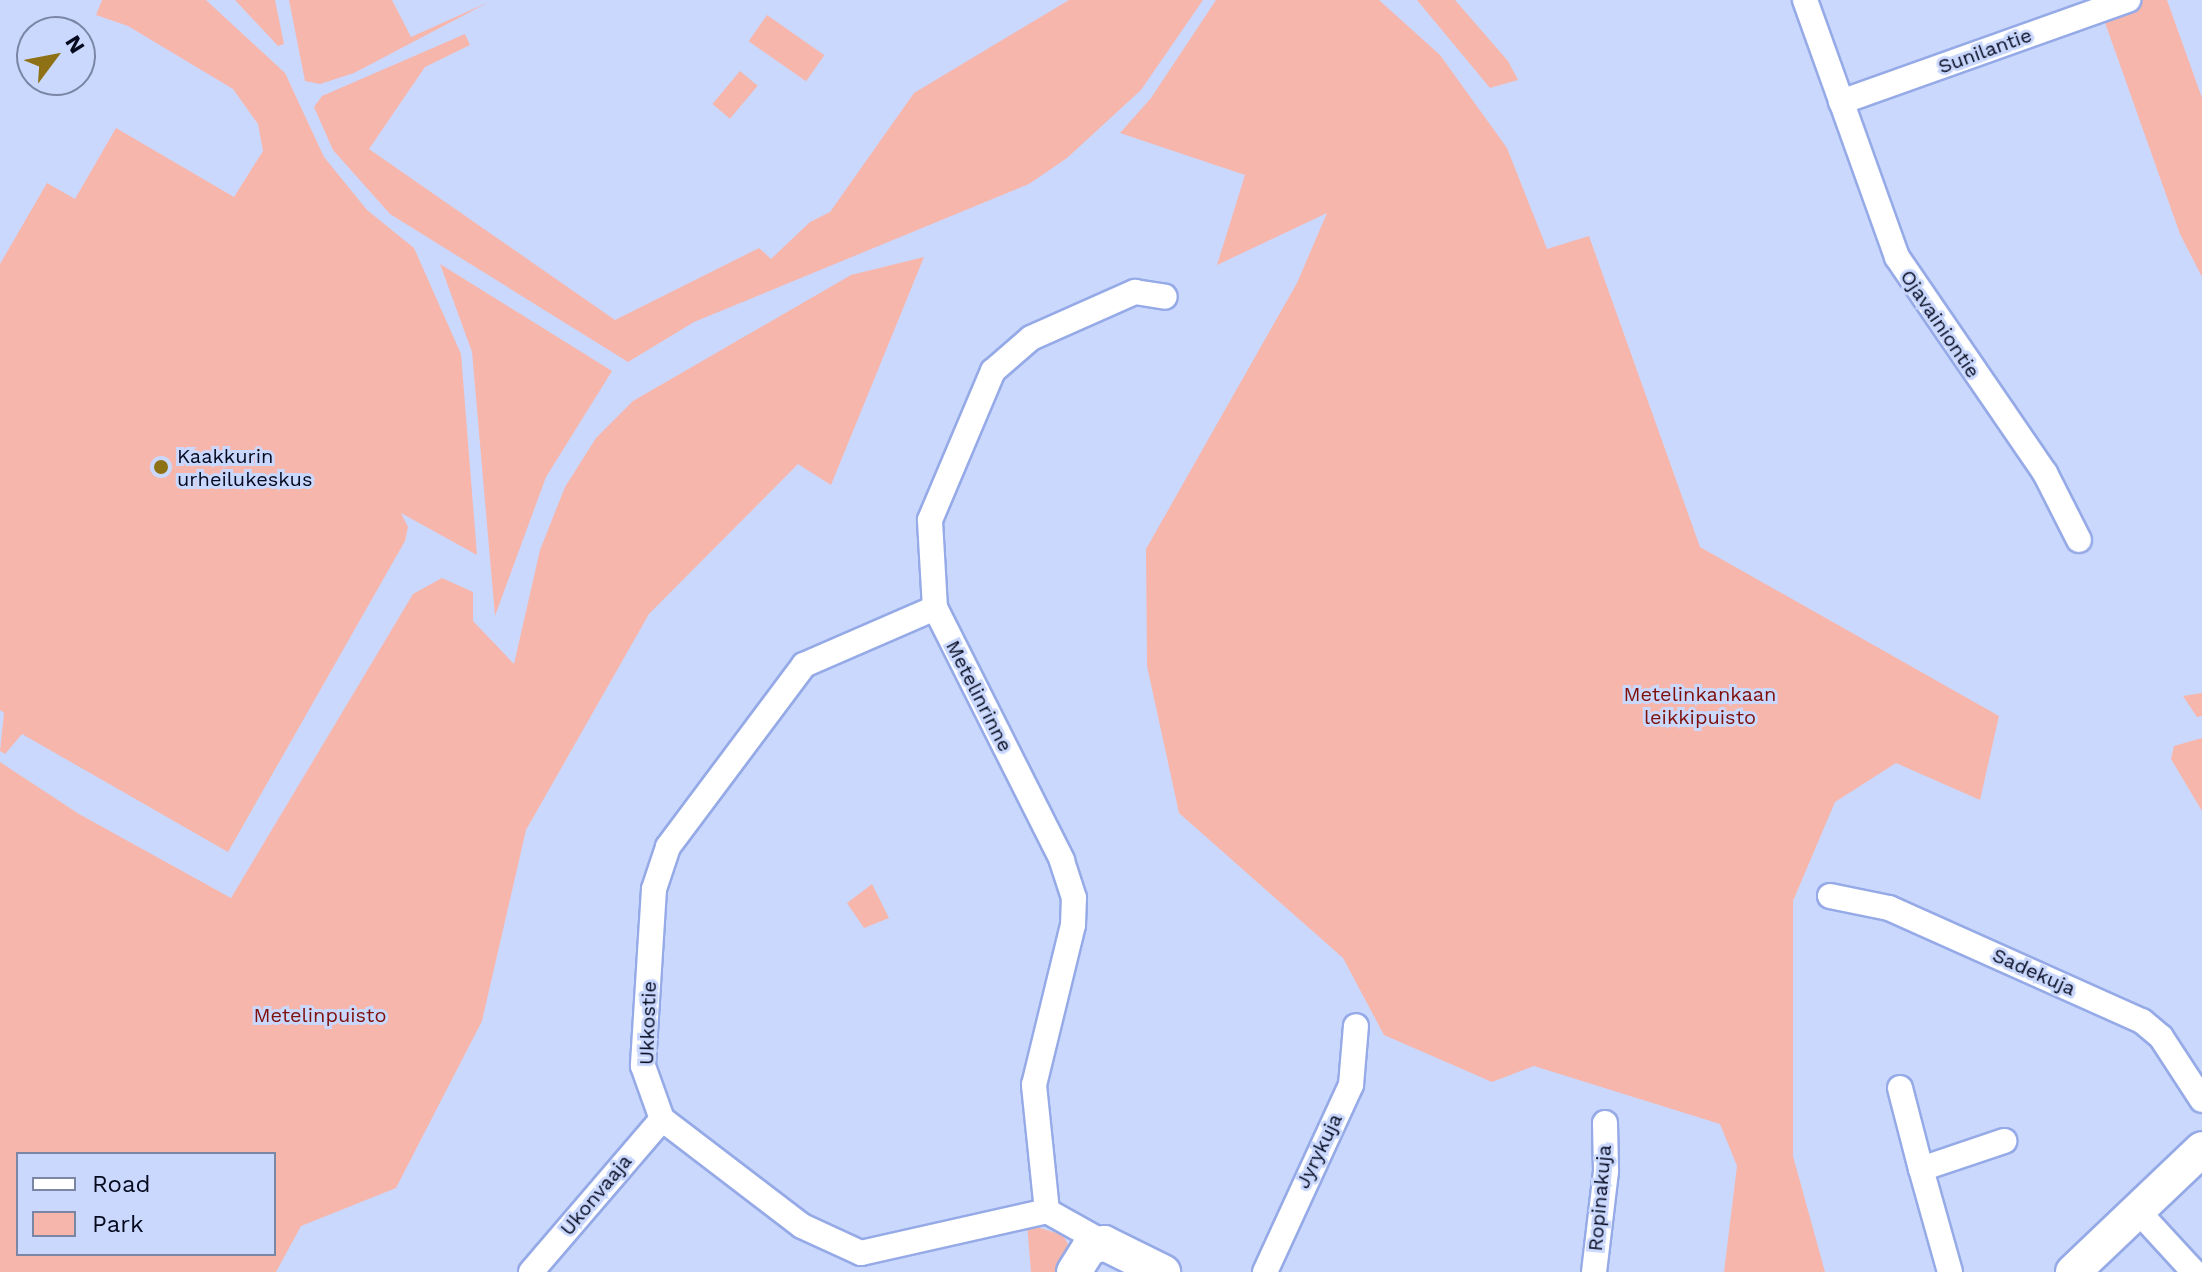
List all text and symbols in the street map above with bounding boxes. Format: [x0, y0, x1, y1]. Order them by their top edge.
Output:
north arrow [16, 16, 96, 96]
street label: Sunilantie [1935, 23, 2035, 79]
text: N [60, 31, 90, 58]
street label: Ojavainiontie [1895, 265, 1985, 383]
place label: Kaakkurin urheilukeskus [177, 444, 312, 491]
marker: Kaakkurin urheilukeskus [152, 458, 170, 476]
street label: Metelinrinne [941, 636, 1017, 756]
park label: Metelinkankaan leikkipuisto [1624, 682, 1776, 729]
street label: Sadekuja [1989, 943, 2079, 1001]
street label: Ukkostie [635, 981, 661, 1065]
park label: Metelinpuisto [253, 1003, 387, 1027]
street label: Jyrykuja [1291, 1110, 1347, 1192]
street label: Ropinakuja [1583, 1144, 1617, 1252]
street label: Ukonvaaja [555, 1150, 637, 1240]
legend [16, 1152, 276, 1256]
text: Road [92, 1170, 151, 1198]
text: Park [92, 1210, 144, 1238]

